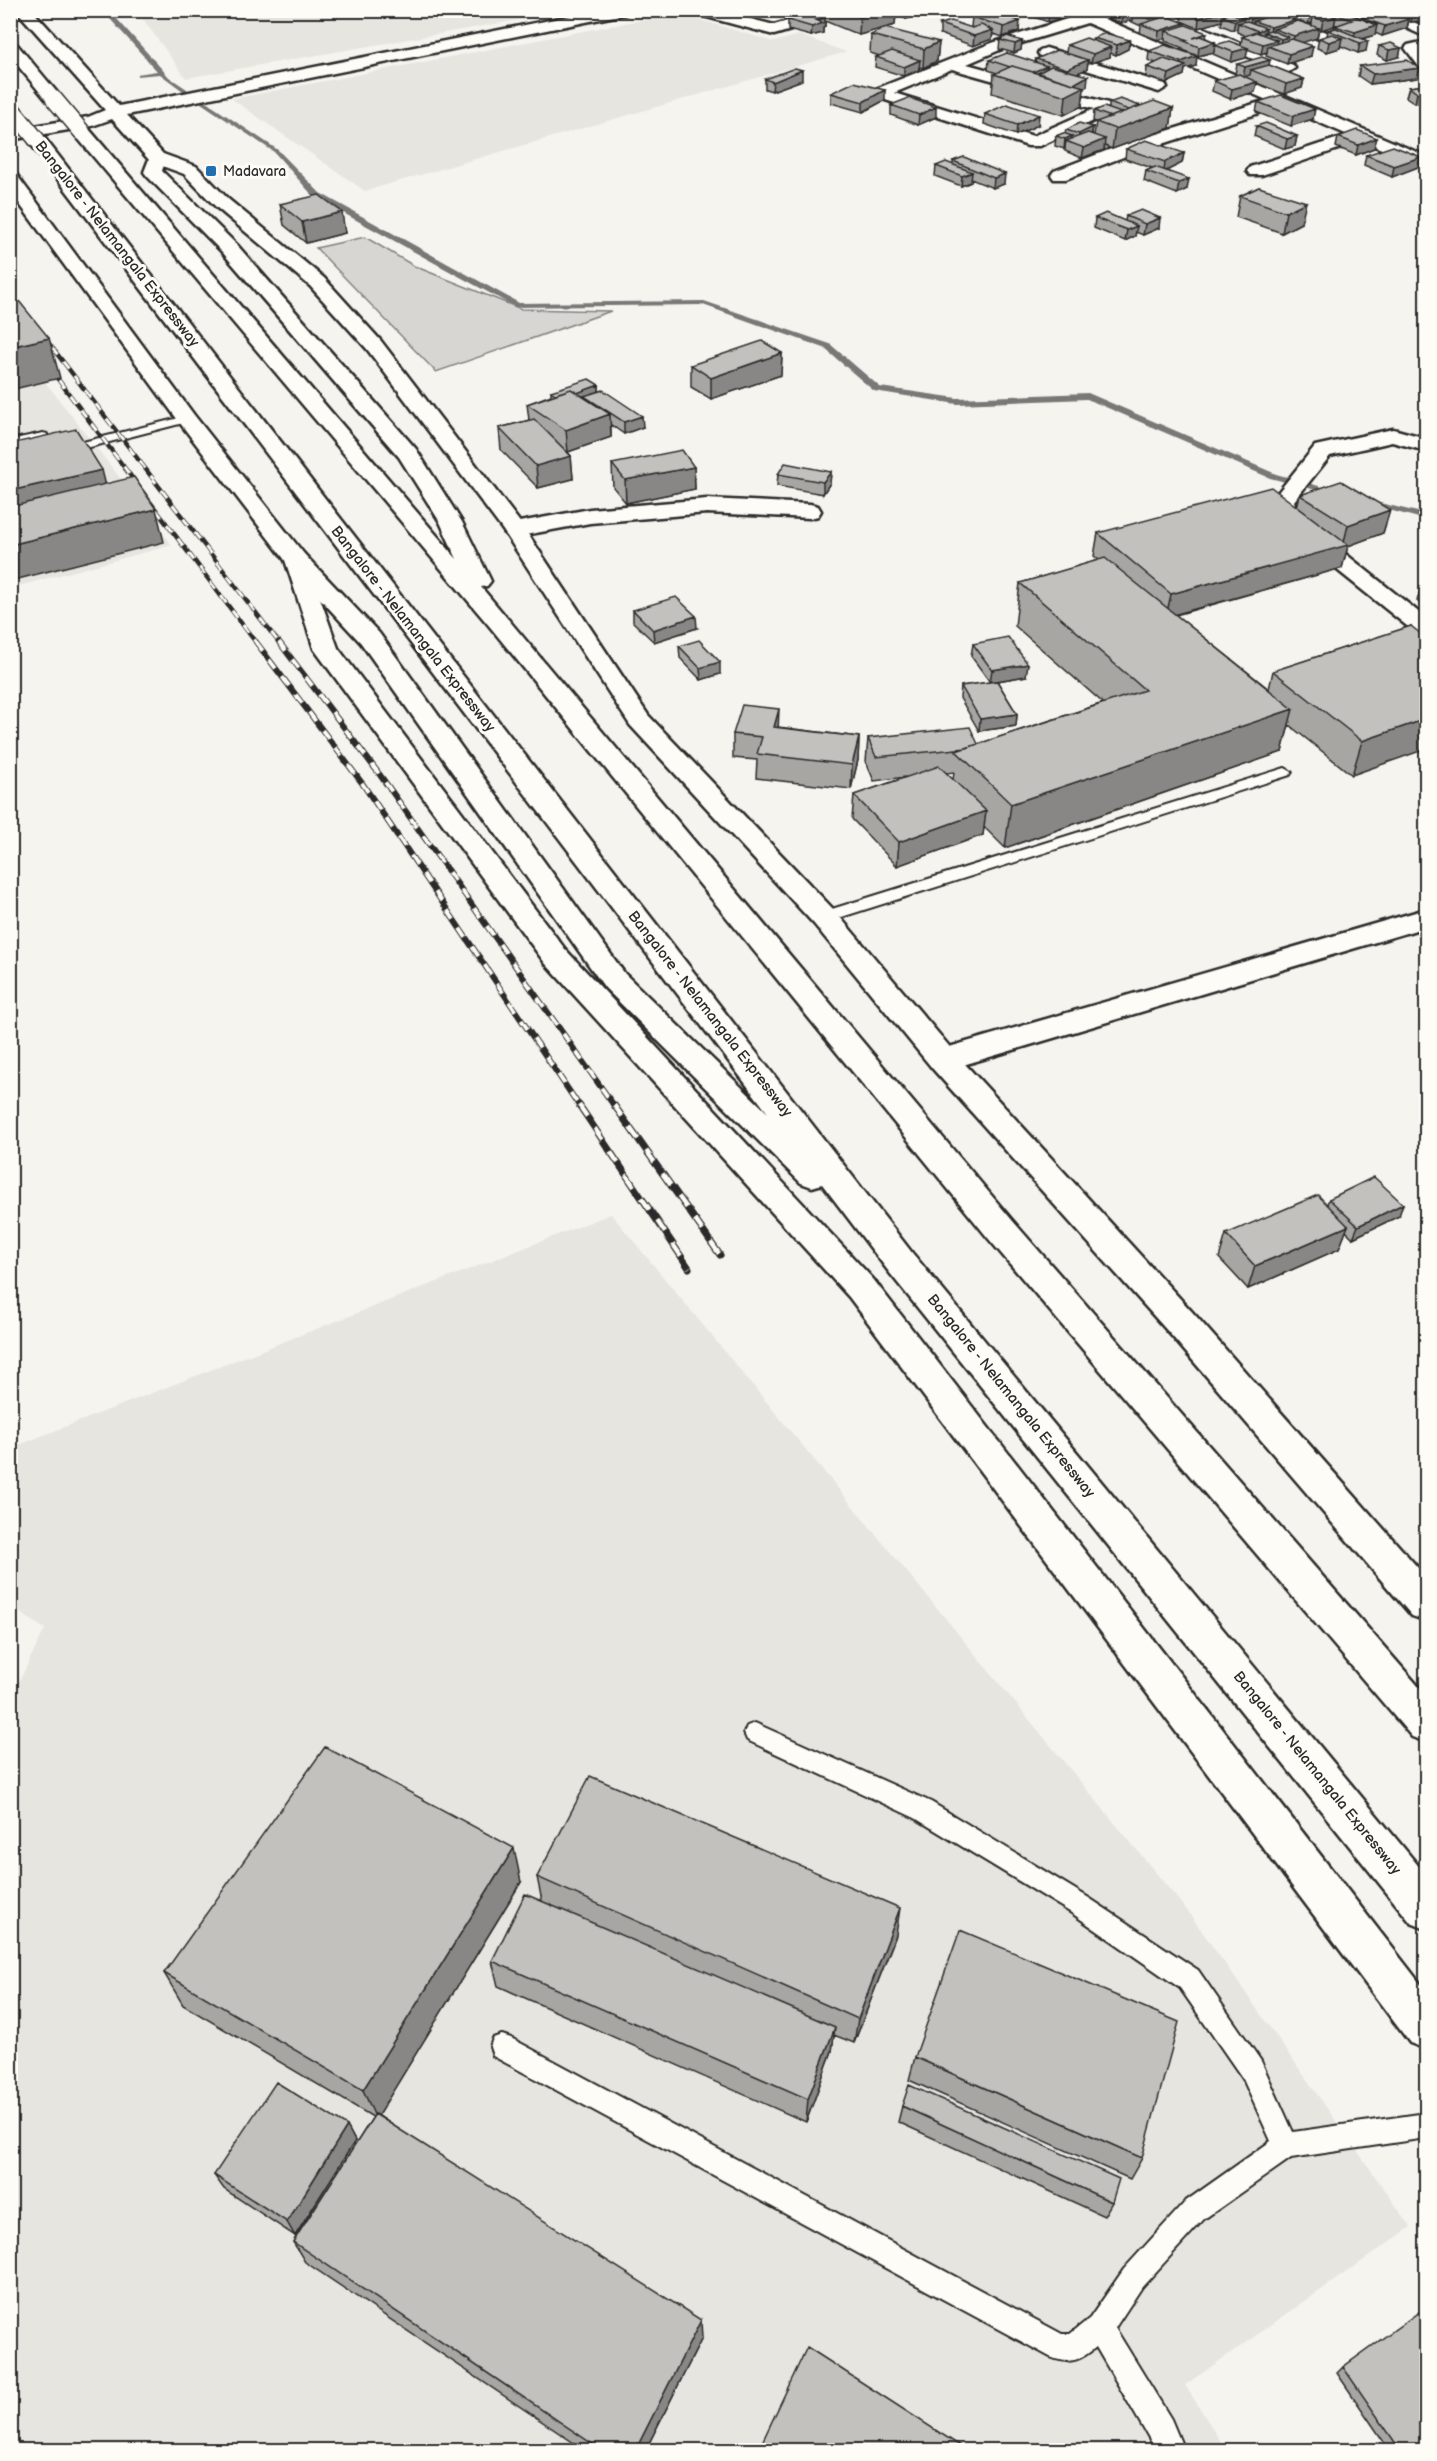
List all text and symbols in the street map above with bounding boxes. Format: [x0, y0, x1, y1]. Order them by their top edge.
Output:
street label: Bangalore - Nelamangala Expressway [31, 137, 204, 351]
place label: Madavara [223, 163, 286, 180]
marker: Madavara [204, 164, 218, 178]
street label: Bangalore - Nelamangala Expressway [327, 522, 500, 736]
street label: Bangalore - Nelamangala Expressway [624, 907, 797, 1121]
street label: Bangalore - Nelamangala Expressway [923, 1290, 1099, 1502]
street label: Bangalore - Nelamangala Expressway [1229, 1667, 1405, 1879]

